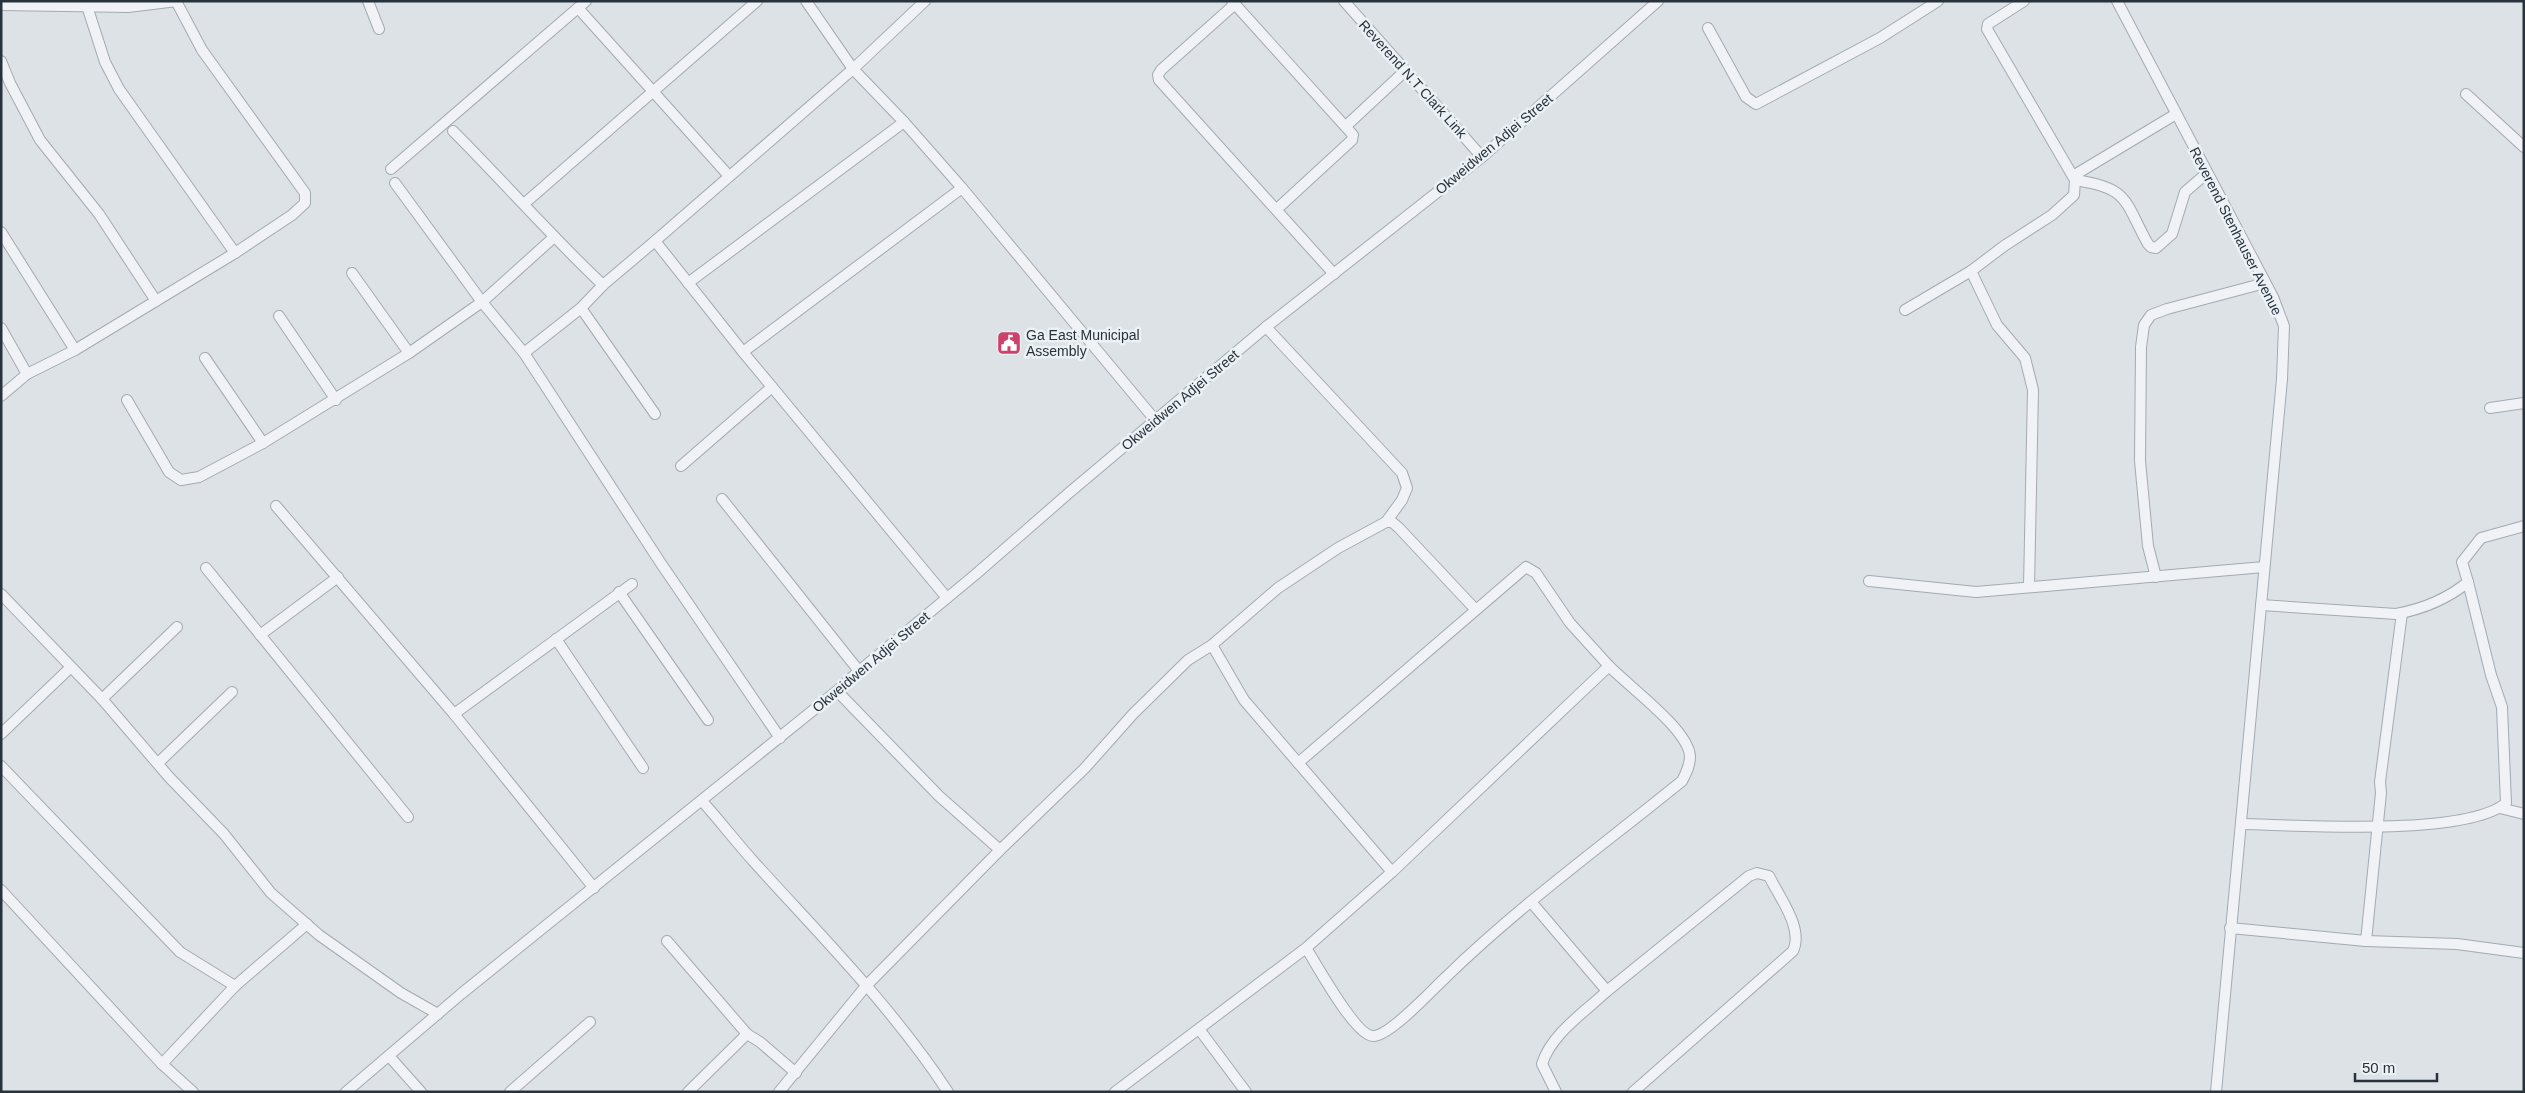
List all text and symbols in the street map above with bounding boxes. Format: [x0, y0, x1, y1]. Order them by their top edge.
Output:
street label: Reverend N.T Clark Link [1356, 17, 1471, 142]
street label: Okweidwen Adjei Street [1432, 90, 1556, 198]
street label: Reverend Stenhauser Avenue [2187, 144, 2286, 318]
place label: Ga East Municipal Assembly [1026, 327, 1140, 359]
public building icon: Ga East Municipal Assembly [996, 330, 1022, 356]
street label: Okweidwen Adjei Street [1118, 346, 1242, 454]
street label: Okweidwen Adjei Street [809, 608, 933, 716]
scale bar [2355, 1050, 2438, 1082]
text: 50 m [2362, 1059, 2395, 1076]

